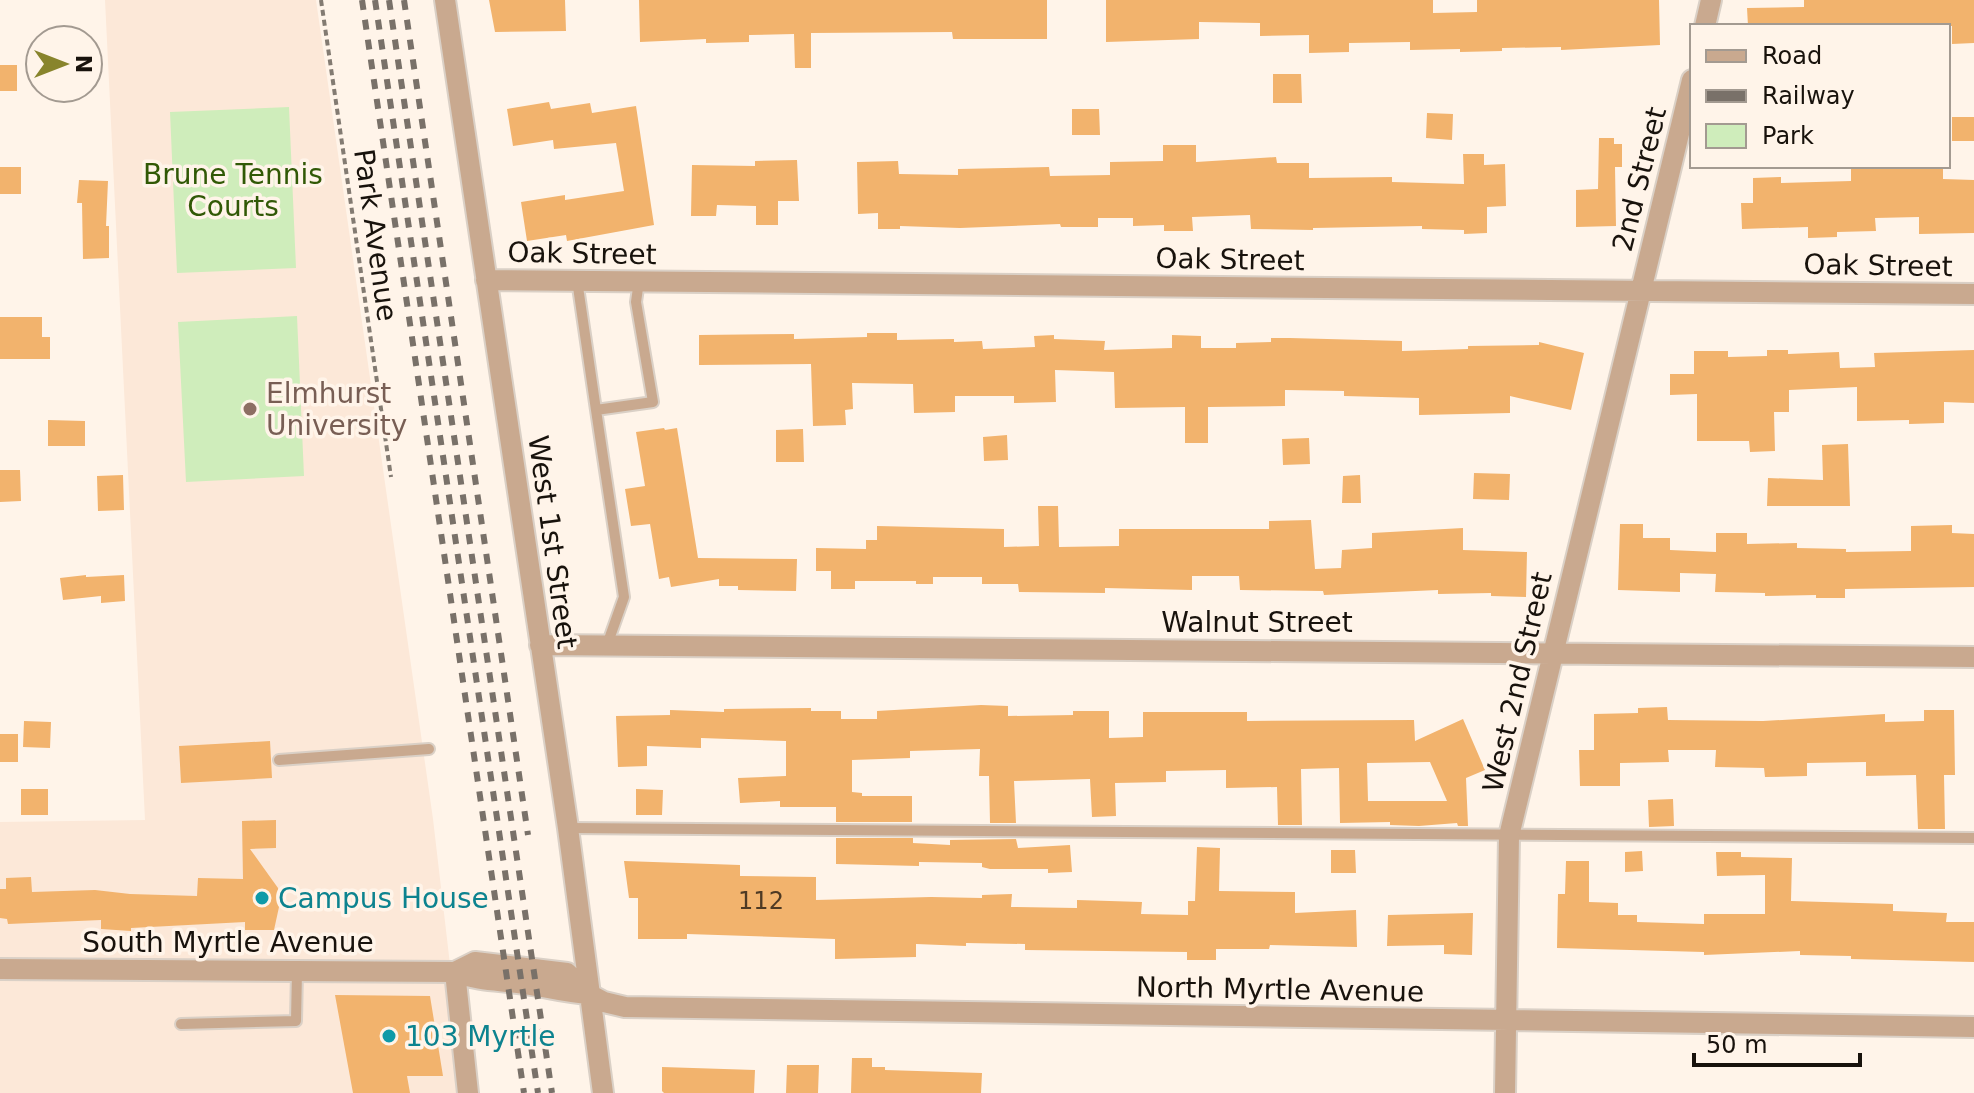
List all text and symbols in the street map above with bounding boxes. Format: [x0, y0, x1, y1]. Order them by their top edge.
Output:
north arrow [24, 24, 104, 104]
legend [1690, 24, 1950, 168]
text: Road [1762, 42, 1822, 70]
text: N [71, 55, 96, 73]
text: Railway [1762, 82, 1855, 110]
street label: 2nd Street [1606, 104, 1673, 255]
text: Park [1762, 122, 1814, 150]
street label: Park Avenue [347, 147, 404, 323]
park label: Brune Tennis Courts [143, 158, 323, 223]
street label: Oak Street [507, 236, 657, 271]
street label: Oak Street [1155, 242, 1305, 277]
street label: Oak Street [1803, 248, 1953, 283]
place label: Elmhurst University [266, 377, 407, 442]
marker: Elmhurst University [241, 400, 259, 418]
street label: West 1st Street [521, 433, 584, 651]
street label: West 2nd Street [1476, 569, 1559, 795]
street label: Walnut Street [1161, 606, 1353, 639]
place label: Campus House [278, 882, 489, 915]
house number: 112 [738, 887, 784, 915]
marker: Campus House [253, 889, 271, 907]
street label: South Myrtle Avenue [82, 926, 374, 959]
street label: North Myrtle Avenue [1136, 970, 1424, 1009]
scale bar [1694, 1017, 1860, 1067]
place label: 103 Myrtle [405, 1020, 556, 1053]
marker: 103 Myrtle [380, 1027, 398, 1045]
text: 50 m [1706, 1031, 1768, 1059]

